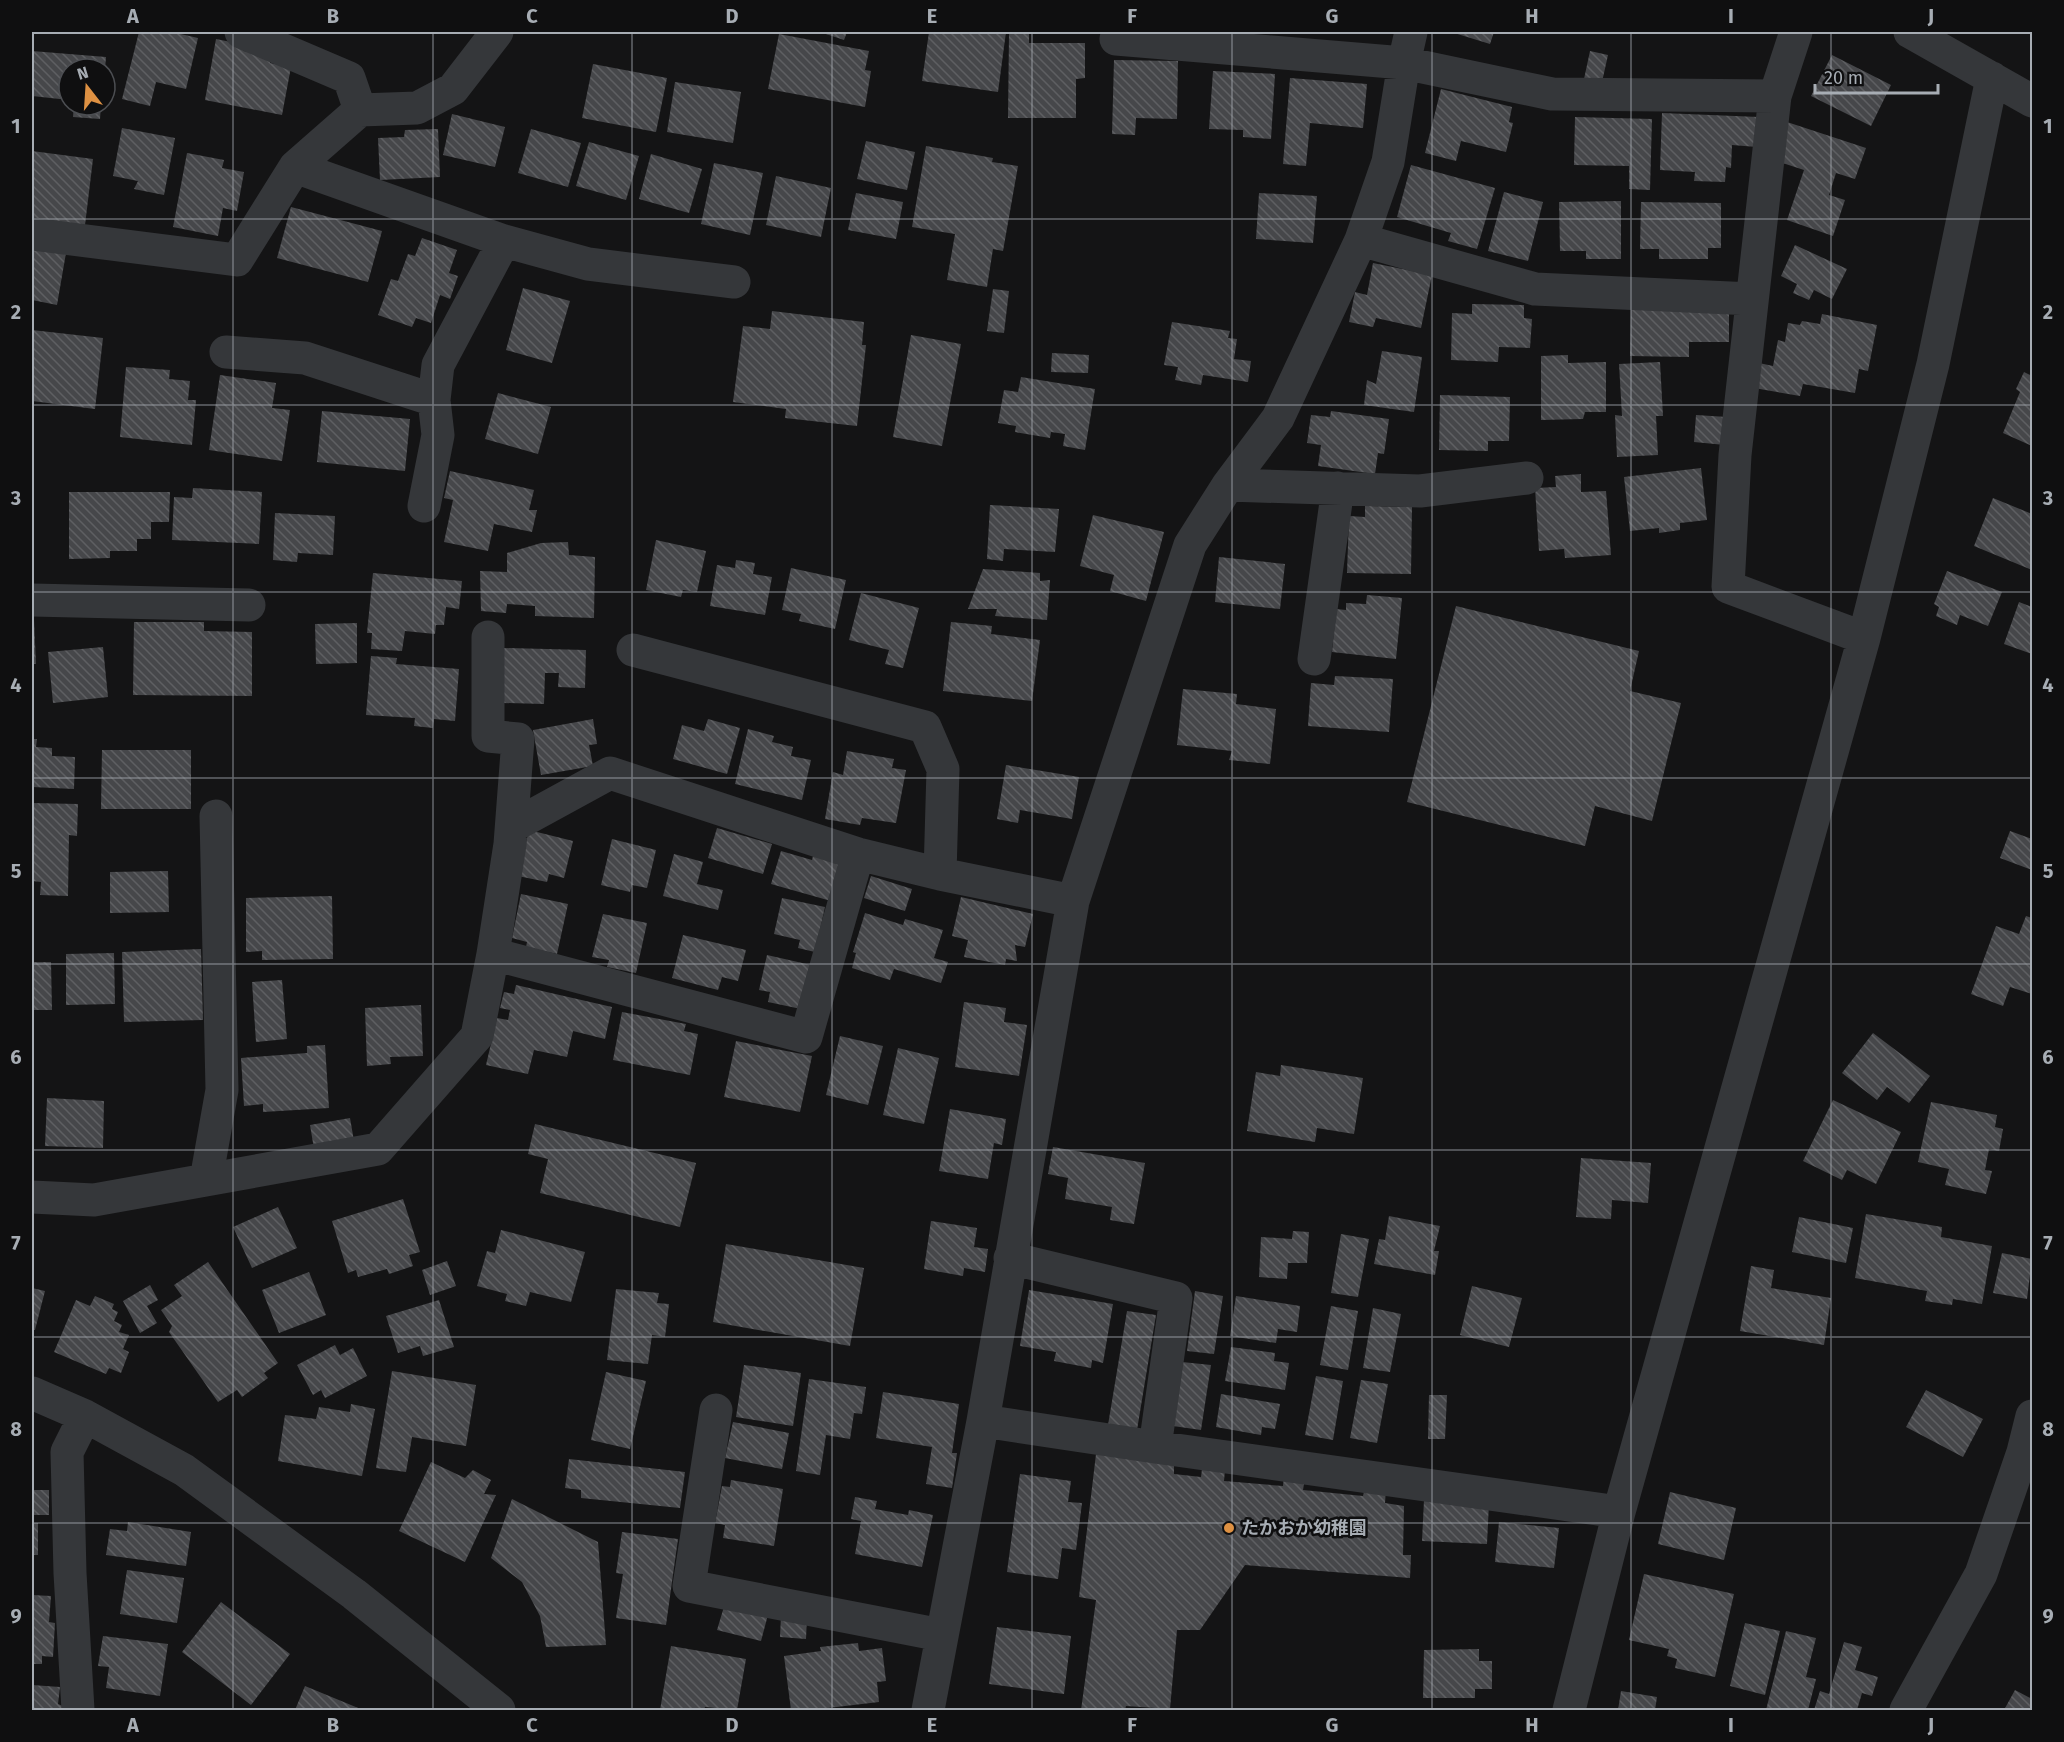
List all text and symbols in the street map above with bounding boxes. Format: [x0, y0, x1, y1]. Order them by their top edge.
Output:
text: A [126, 4, 140, 28]
text: B [327, 4, 339, 28]
text: C [526, 4, 538, 28]
text: D [725, 4, 739, 28]
text: E [927, 4, 937, 28]
text: F [1127, 4, 1137, 28]
text: G [1326, 4, 1338, 28]
text: H [1525, 4, 1539, 28]
text: I [1728, 4, 1734, 28]
text: J [1927, 4, 1934, 28]
north arrow [57, 57, 117, 117]
scale bar [1815, 57, 1938, 95]
text: N [75, 62, 91, 84]
text: 20 m [1824, 67, 1863, 89]
text: 1 [11, 114, 21, 138]
text: 1 [2043, 114, 2053, 138]
text: 2 [11, 300, 21, 324]
text: 2 [2043, 300, 2053, 324]
text: 3 [10, 486, 21, 510]
text: 3 [2042, 486, 2053, 510]
text: 4 [10, 673, 22, 697]
text: 4 [2042, 673, 2054, 697]
text: 5 [11, 859, 22, 883]
text: 5 [2043, 859, 2054, 883]
text: 6 [10, 1045, 22, 1069]
text: 6 [2042, 1045, 2054, 1069]
text: 7 [11, 1231, 21, 1255]
text: 7 [2043, 1231, 2053, 1255]
text: 8 [10, 1417, 22, 1441]
text: 8 [2042, 1417, 2054, 1441]
place label: たかおか幼稚園 [1241, 1517, 1367, 1539]
marker: たかおか幼稚園 [1222, 1521, 1236, 1535]
text: 9 [10, 1604, 22, 1628]
text: 9 [2042, 1604, 2054, 1628]
text: A [126, 1713, 140, 1737]
text: B [327, 1713, 339, 1737]
text: C [526, 1713, 538, 1737]
text: D [725, 1713, 739, 1737]
text: E [927, 1713, 937, 1737]
text: F [1127, 1713, 1137, 1737]
text: G [1326, 1713, 1338, 1737]
text: H [1525, 1713, 1539, 1737]
text: I [1728, 1713, 1734, 1737]
text: J [1927, 1713, 1934, 1737]

